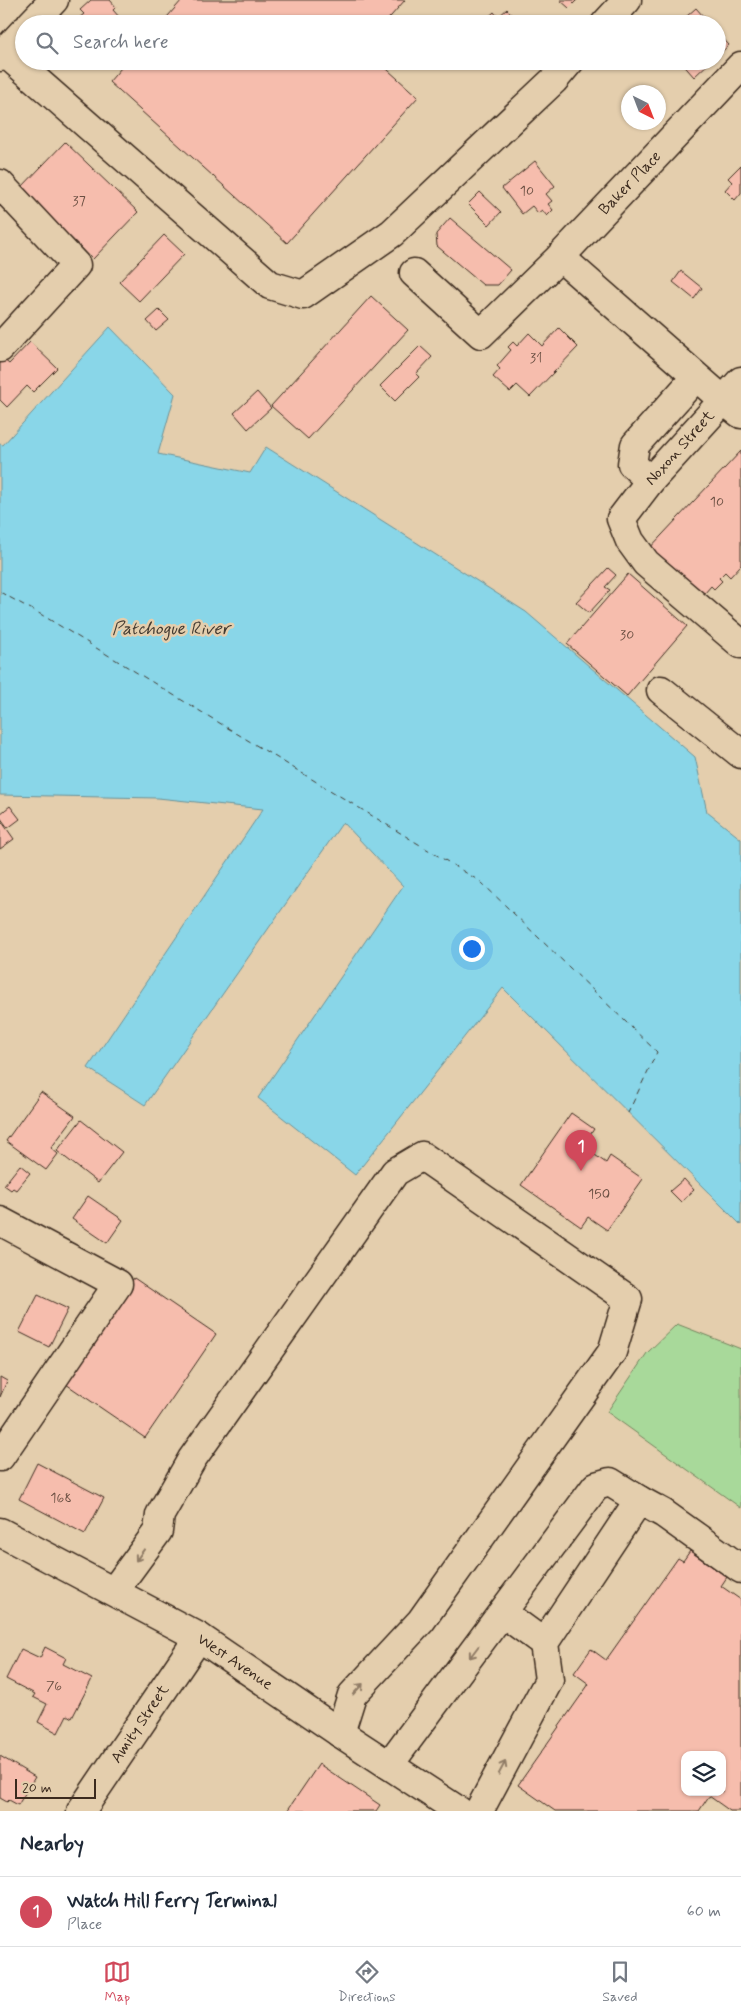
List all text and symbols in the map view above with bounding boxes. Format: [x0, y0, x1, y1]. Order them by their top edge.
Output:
search box [15, 15, 726, 70]
icon: search [33, 29, 61, 57]
text: Search here [73, 30, 169, 55]
north arrow [621, 85, 666, 130]
street label: Baker Place [594, 146, 666, 220]
house number: 10 [520, 182, 534, 200]
house number: 37 [72, 192, 86, 210]
house number: 31 [530, 349, 542, 367]
street label: Noxon Street [641, 405, 720, 490]
house number: 10 [710, 493, 724, 511]
water label: Patchogue River [112, 617, 233, 641]
house number: 30 [620, 626, 634, 644]
your location [459, 936, 485, 962]
pin: 1 [565, 1130, 597, 1171]
house number: 150 [588, 1185, 610, 1203]
house number: 168 [50, 1489, 72, 1507]
one-way arrow [135, 1548, 145, 1562]
street label: West Avenue [193, 1629, 277, 1695]
one-way arrow [468, 1645, 479, 1658]
house number: 76 [46, 1677, 62, 1695]
street label: Amity Street [106, 1680, 174, 1767]
one-way arrow [352, 1682, 364, 1695]
map controls [681, 1751, 726, 1796]
button: layers [681, 1751, 726, 1796]
one-way arrow [498, 1761, 507, 1776]
scale bar [15, 1776, 96, 1799]
text: 20 m [22, 1779, 52, 1797]
text: Nearby [20, 1830, 84, 1858]
text: Watch Hill Ferry Terminal [67, 1889, 277, 1914]
text: 1 [32, 1901, 40, 1922]
text: 60 m [687, 1901, 721, 1922]
text: Place [67, 1914, 102, 1935]
tab: Map [103, 1958, 131, 2006]
tab: Directions [338, 1958, 396, 2006]
tab: Saved [602, 1958, 638, 2006]

